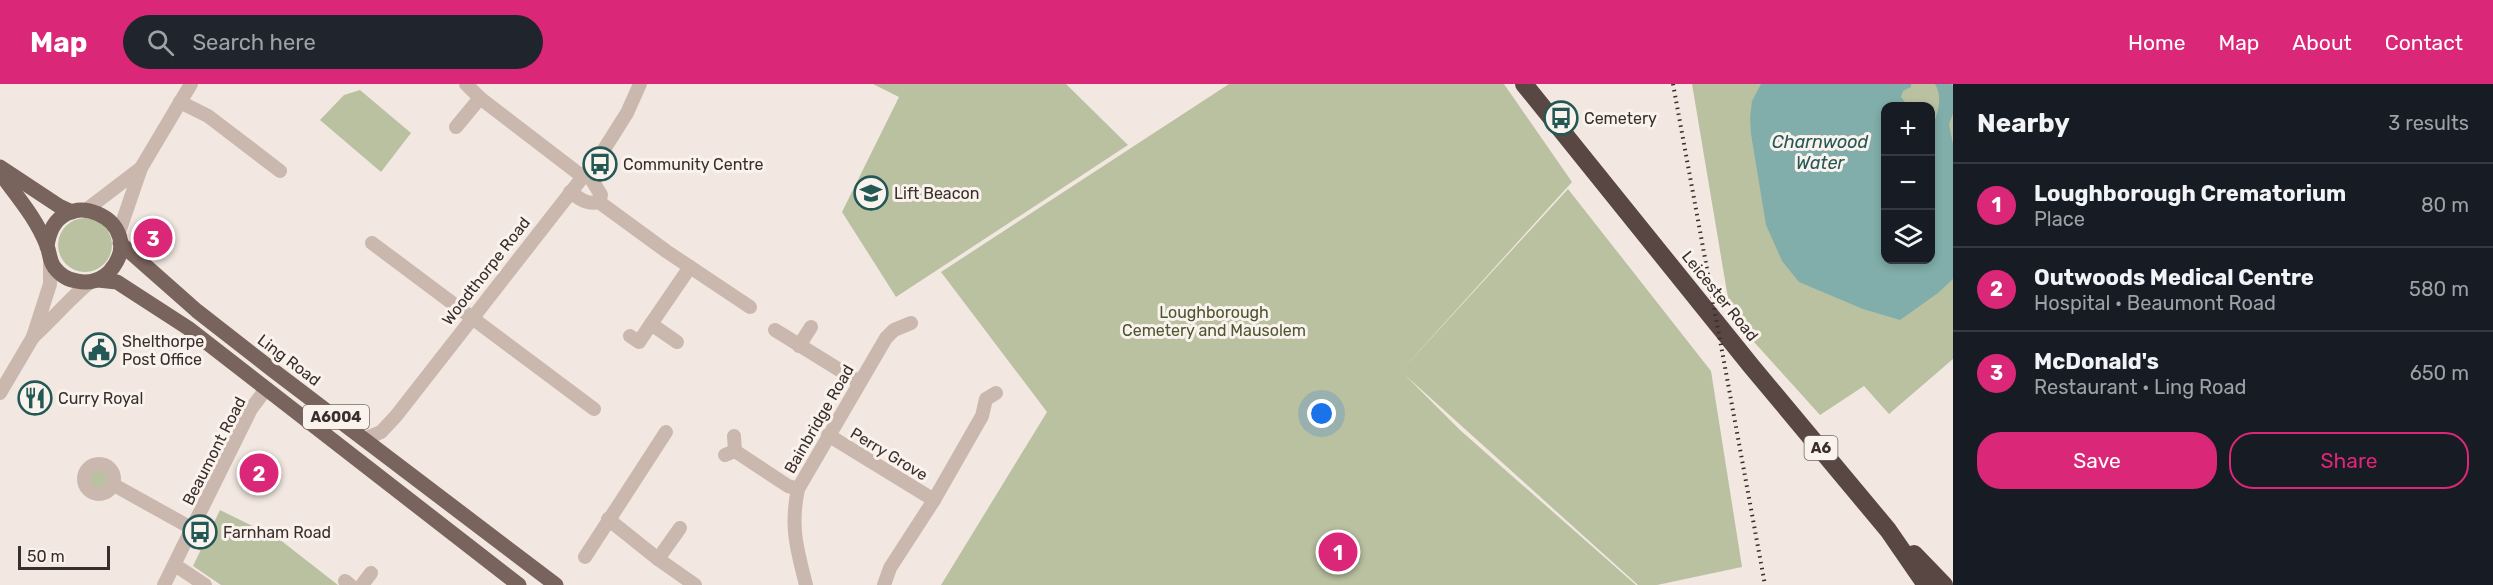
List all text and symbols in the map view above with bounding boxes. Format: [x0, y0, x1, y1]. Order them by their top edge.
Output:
search box [123, 15, 543, 69]
text: Map [30, 26, 87, 59]
icon: search [144, 26, 177, 59]
text: Search here [192, 29, 316, 56]
text: Home [2128, 30, 2185, 55]
text: Map [2218, 30, 2259, 55]
text: About [2292, 30, 2352, 55]
text: Contact [2385, 30, 2463, 55]
bus stop icon: Cemetery [1543, 100, 1579, 136]
map controls [1881, 102, 1935, 264]
button: + [1881, 102, 1935, 156]
text: Nearby [1977, 108, 2070, 139]
place label: Cemetery [1584, 109, 1657, 128]
text: 3 results [2388, 111, 2469, 135]
water label: Charnwood Water [1772, 131, 1869, 174]
bus stop icon: Community Centre [582, 146, 618, 182]
place label: Community Centre [623, 155, 763, 174]
button: − [1881, 156, 1935, 210]
school or university icon: Lift Beacon [853, 175, 889, 211]
text: Loughborough Crematorium [2034, 180, 2346, 207]
place label: Lift Beacon [894, 184, 979, 203]
text: 1 [1992, 193, 2001, 217]
text: 80 m [2421, 193, 2469, 217]
text: Place [2034, 207, 2085, 231]
button: layers [1881, 210, 1935, 264]
street label: Woodthorpe Road [438, 213, 534, 329]
pin: 3 [134, 216, 172, 260]
street label: Leicester Road [1678, 247, 1762, 345]
text: Outwoods Medical Centre [2034, 264, 2314, 291]
text: 2 [1990, 277, 2003, 301]
text: 580 m [2409, 277, 2469, 301]
text: Hospital · Beaumont Road [2034, 291, 2276, 315]
park label: Loughborough Cemetery and Mausolem [1122, 303, 1306, 340]
street label: Ling Road [254, 330, 324, 390]
public building icon: Shelthorpe Post Office [81, 332, 117, 368]
place label: Shelthorpe Post Office [122, 332, 204, 369]
text: McDonald's [2034, 348, 2159, 375]
street label: Bainbridge Road [780, 361, 858, 477]
text: 3 [1990, 361, 2003, 385]
text: 650 m [2410, 361, 2469, 385]
text: Restaurant · Ling Road [2034, 375, 2246, 399]
restaurant icon: Curry Royal [17, 380, 53, 416]
place label: Curry Royal [58, 389, 143, 408]
street label: Beaumont Road [178, 394, 250, 508]
your location [1307, 399, 1336, 428]
road number: A6004 [303, 405, 369, 429]
street label: Perry Grove [847, 423, 931, 485]
button: Save [1977, 432, 2217, 489]
button: Share [2229, 432, 2469, 489]
road number: A6 [1804, 436, 1838, 460]
pin: 2 [240, 450, 278, 496]
bus stop icon: Farnham Road [182, 514, 218, 550]
place label: Farnham Road [223, 523, 331, 542]
pin: 1 [1318, 530, 1358, 574]
scale bar [18, 543, 110, 570]
text: 50 m [27, 547, 65, 566]

